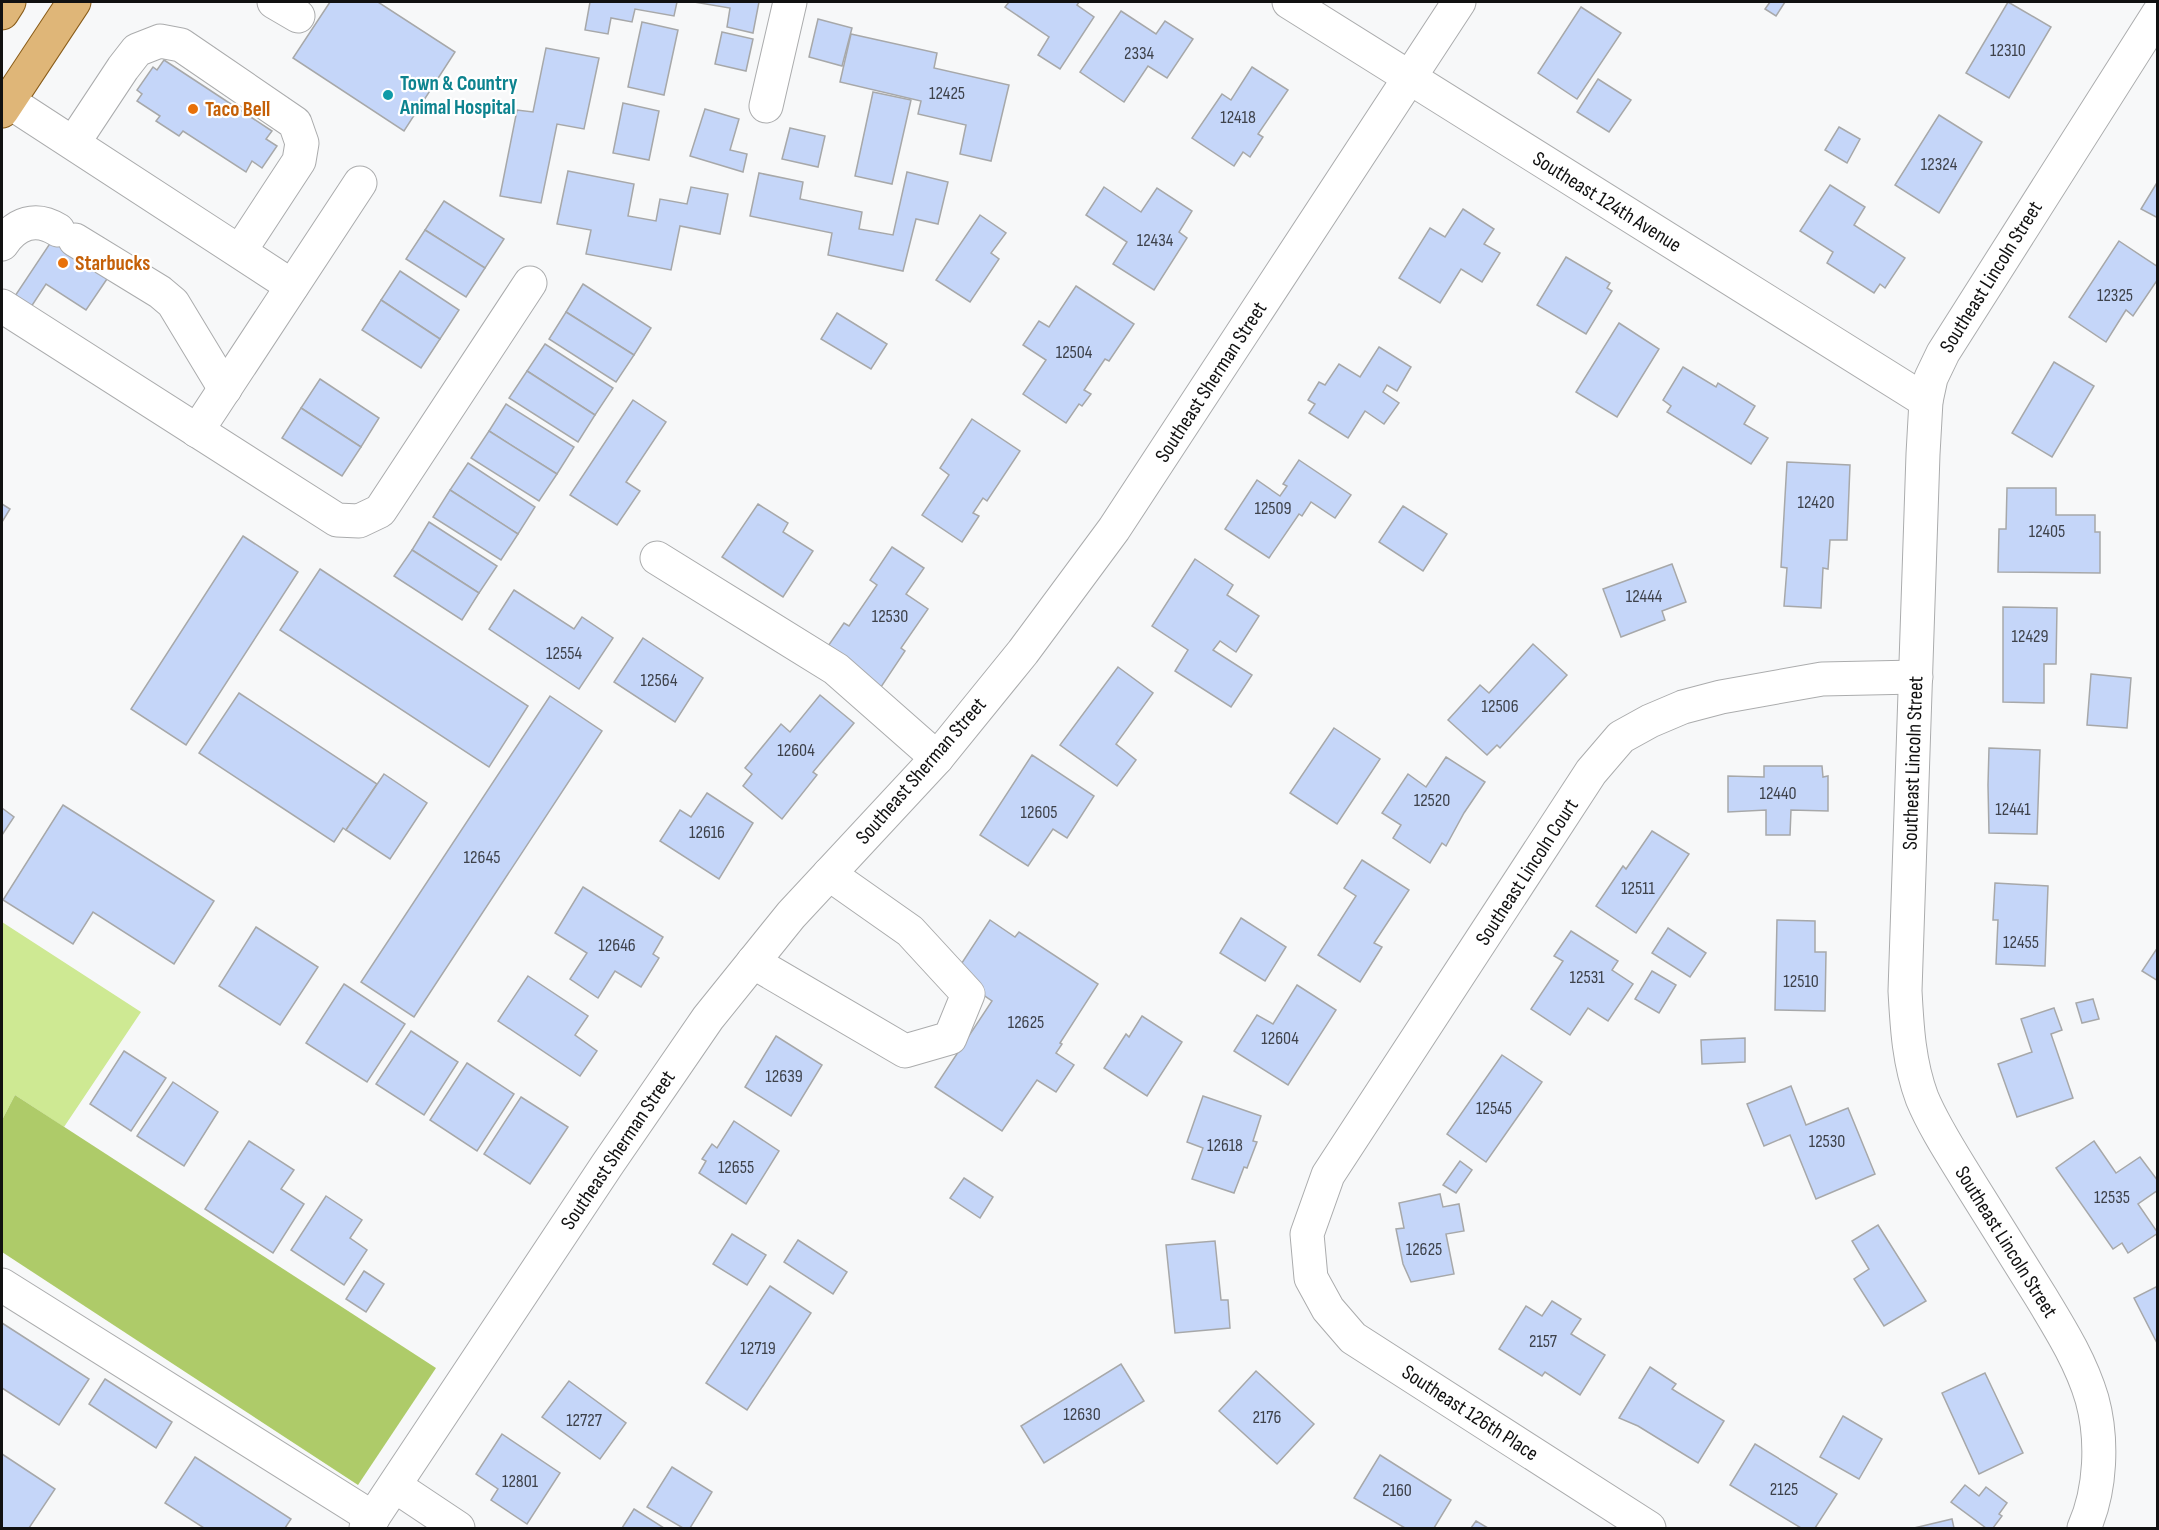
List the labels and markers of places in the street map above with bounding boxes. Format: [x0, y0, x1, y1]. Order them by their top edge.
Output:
place label: Town & Country Animal Hospital [399, 71, 518, 120]
marker: Town & Country Animal Hospital [381, 88, 395, 102]
place label: Taco Bell [205, 97, 270, 122]
marker: Taco Bell [186, 102, 200, 116]
place label: Starbucks [75, 251, 150, 276]
marker: Starbucks [56, 256, 70, 270]

